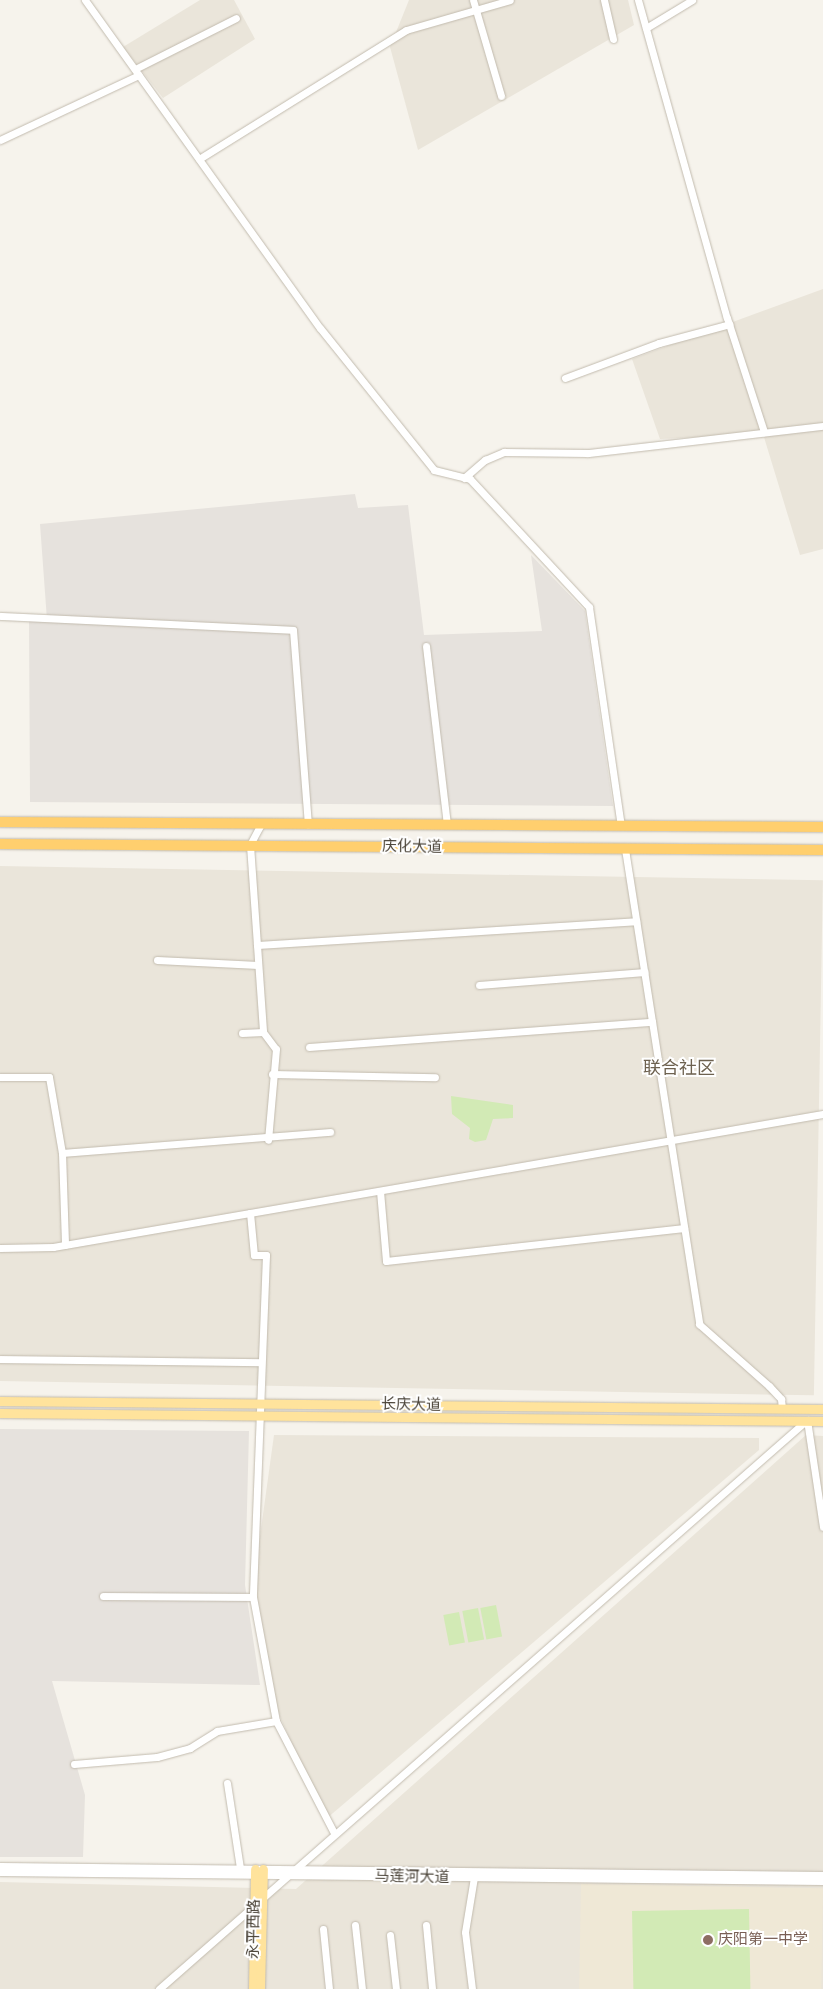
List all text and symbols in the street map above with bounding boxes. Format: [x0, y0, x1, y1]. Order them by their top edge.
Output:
street label: 庆化大道 [382, 837, 442, 857]
district label: 联合社区 [643, 1057, 715, 1079]
street label: 长庆大道 [381, 1395, 441, 1415]
street label: 马莲河大道 [374, 1867, 450, 1887]
street label: 永平西路 [244, 1899, 264, 1959]
place label: 庆阳第一中学 [718, 1931, 808, 1949]
marker: 庆阳第一中学 [702, 1934, 714, 1946]

